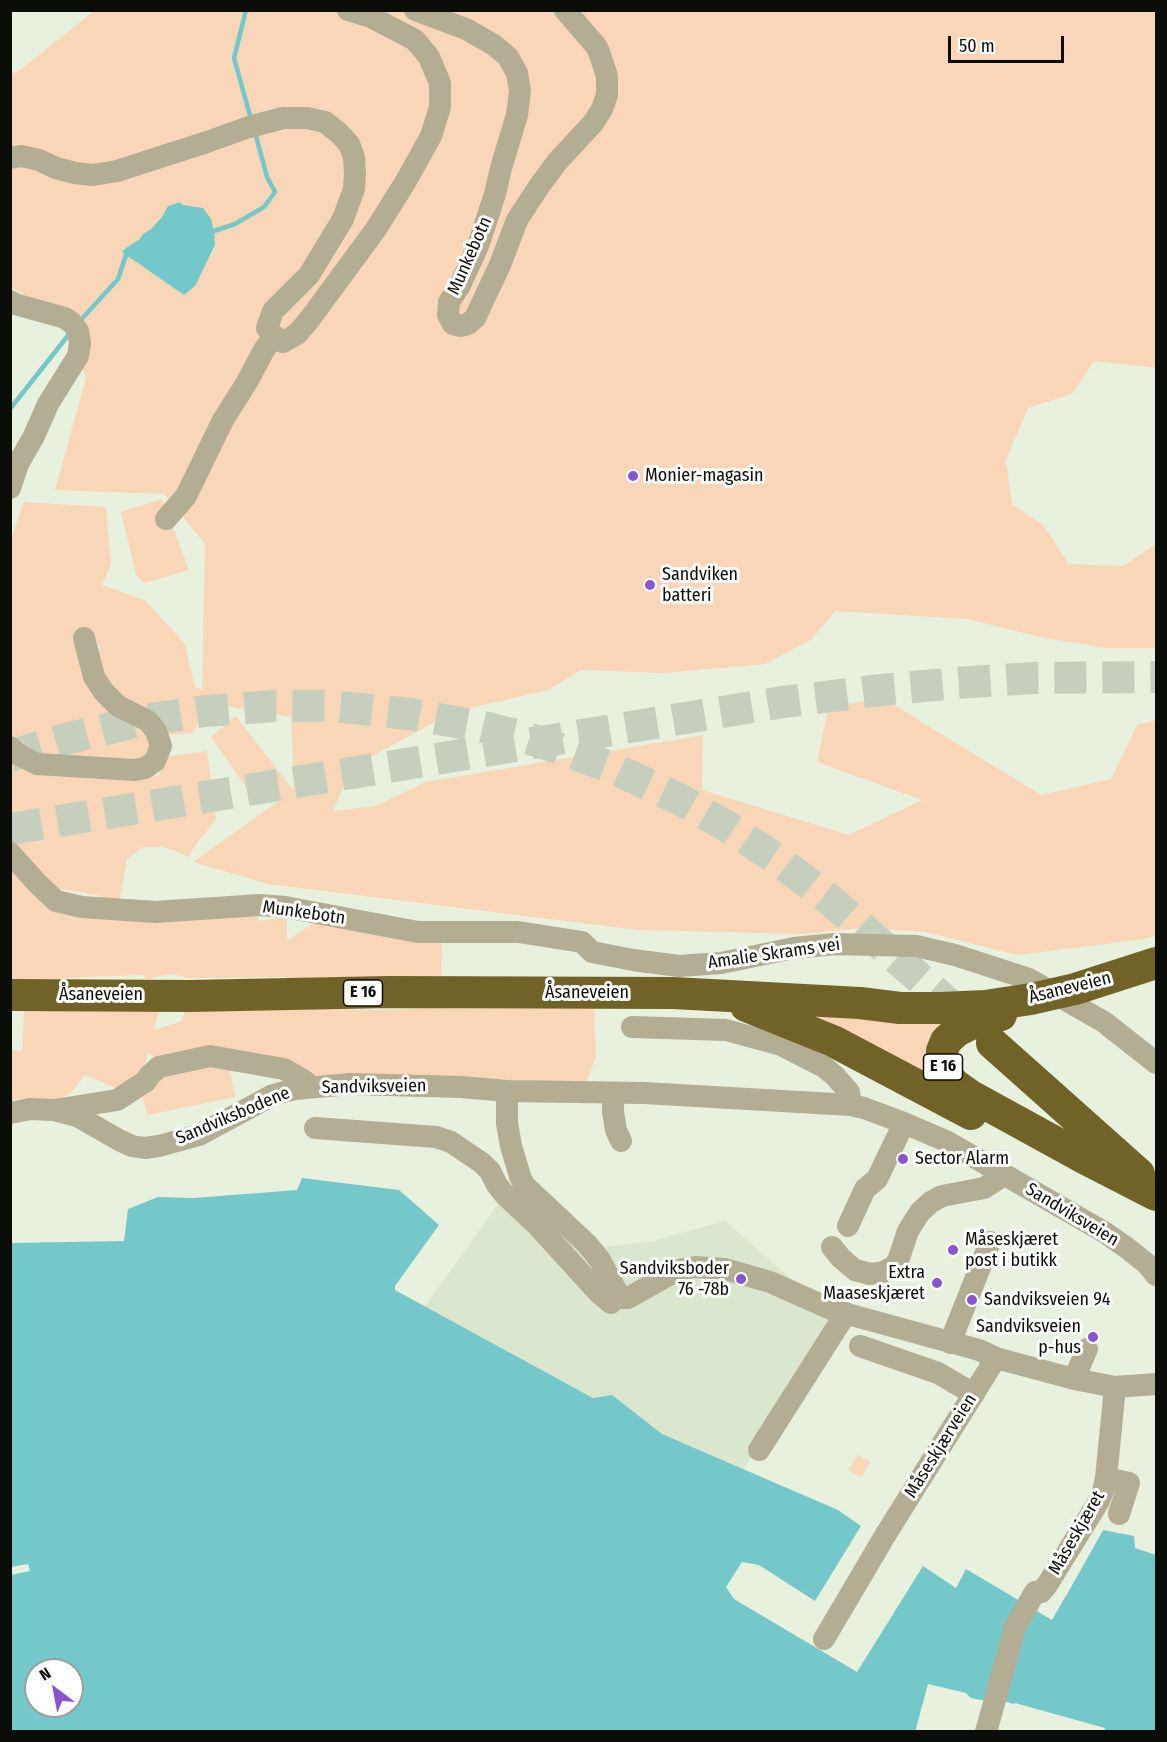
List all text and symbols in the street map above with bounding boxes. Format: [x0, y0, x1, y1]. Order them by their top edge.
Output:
scale bar [951, 24, 1066, 62]
text: 50 m [959, 35, 995, 57]
street label: Munkebotn [443, 214, 497, 298]
place label: Monier-magasin [645, 465, 764, 487]
marker: Monier-magasin [626, 469, 640, 483]
place label: Sandviken batteri [662, 564, 738, 606]
marker: Sandviken batteri [643, 578, 657, 592]
street label: Munkebotn [261, 897, 347, 929]
street label: Amalie Skrams vei [706, 934, 842, 974]
street label: Åsaneveien [1027, 967, 1113, 1009]
road number: E 16 [344, 980, 382, 1006]
street label: Åsaneveien [545, 982, 629, 1004]
street label: Åsaneveien [59, 984, 143, 1006]
road number: E 16 [924, 1054, 962, 1080]
street label: Sandviksveien [321, 1075, 427, 1099]
street label: Sandviksbodene [173, 1082, 293, 1150]
place label: Sector Alarm [915, 1148, 1009, 1170]
marker: Sector Alarm [896, 1152, 910, 1166]
street label: Sandviksveien [1021, 1179, 1123, 1251]
place label: Måseskjæret post i butikk [965, 1229, 1058, 1272]
marker: Måseskjæret post i butikk [946, 1243, 960, 1257]
place label: Sandviksboder 76 -78b [620, 1258, 729, 1300]
place label: Extra Maaseskjæret [823, 1262, 925, 1304]
marker: Sandviksboder 76 -78b [734, 1272, 748, 1286]
marker: Extra Maaseskjæret [930, 1276, 944, 1290]
place label: Sandviksveien 94 [984, 1289, 1110, 1311]
marker: Sandviksveien 94 [965, 1293, 979, 1307]
place label: Sandviksveien p-hus [976, 1316, 1081, 1358]
marker: Sandviksveien p-hus [1086, 1330, 1100, 1344]
street label: Måseskjærveien [900, 1390, 982, 1502]
street label: Måseskjæret [1044, 1487, 1110, 1579]
north arrow [24, 1658, 84, 1718]
text: N [36, 1663, 54, 1685]

